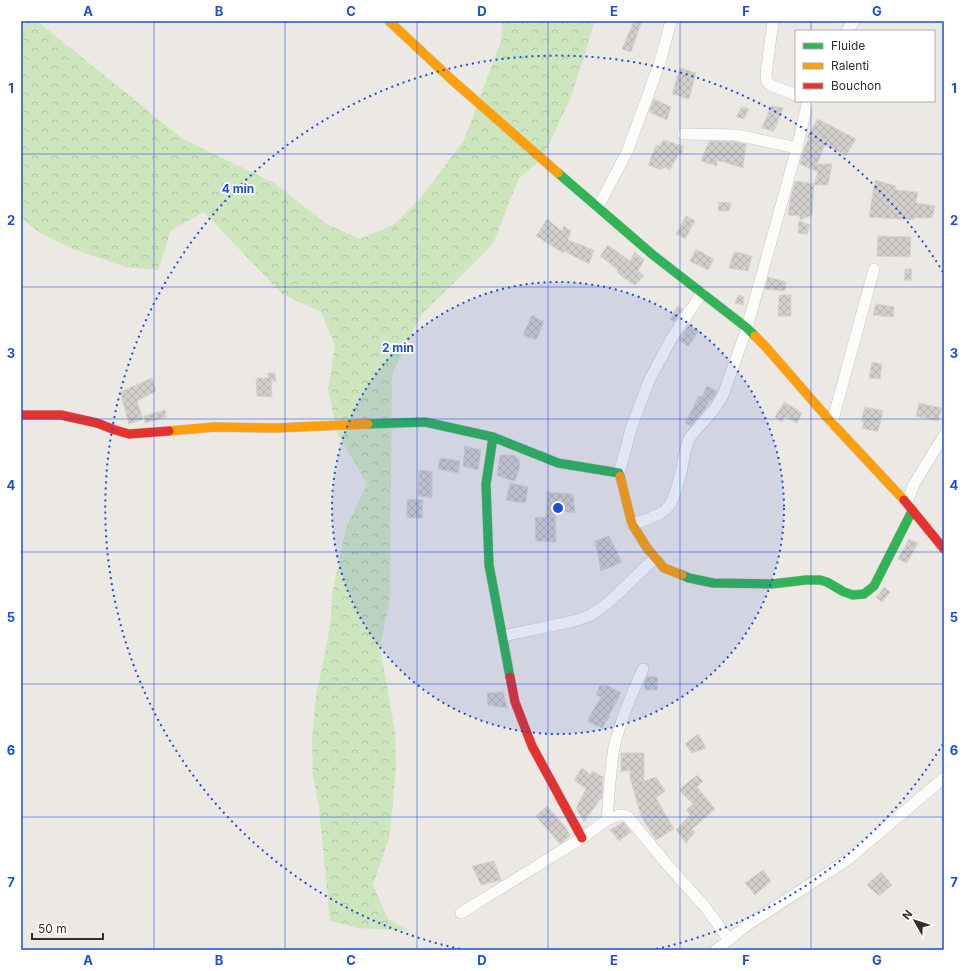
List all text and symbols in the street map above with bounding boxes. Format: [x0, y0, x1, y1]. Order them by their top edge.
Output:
text: A [83, 3, 93, 19]
text: B [215, 3, 224, 19]
text: C [346, 3, 356, 19]
text: D [477, 3, 487, 19]
text: E [610, 3, 618, 19]
text: F [742, 3, 750, 19]
text: G [872, 3, 882, 19]
legend [795, 30, 935, 102]
text: Fluide [831, 38, 865, 53]
text: Ralenti [831, 58, 869, 73]
text: Bouchon [831, 78, 881, 93]
text: 1 [8, 80, 14, 96]
text: 1 [951, 80, 957, 96]
text: 4 min [222, 181, 254, 196]
text: 2 [7, 212, 15, 228]
text: 2 [950, 212, 958, 228]
text: 2 min [382, 340, 414, 355]
text: 3 [7, 345, 15, 361]
text: 3 [950, 345, 958, 361]
text: 4 [7, 477, 16, 493]
text: 4 [950, 477, 959, 493]
centre of rings [551, 501, 565, 515]
text: 5 [7, 609, 15, 625]
text: 5 [950, 609, 958, 625]
text: 6 [7, 742, 15, 758]
text: 6 [950, 742, 958, 758]
text: 7 [7, 874, 15, 890]
text: 7 [950, 874, 958, 890]
north arrow [895, 901, 935, 941]
text: N [899, 907, 915, 922]
scale bar [32, 915, 103, 941]
text: 50 m [38, 921, 67, 936]
text: A [83, 952, 93, 968]
text: B [215, 952, 224, 968]
text: C [346, 952, 356, 968]
text: D [477, 952, 487, 968]
text: E [610, 952, 618, 968]
text: F [742, 952, 750, 968]
text: G [872, 952, 882, 968]

